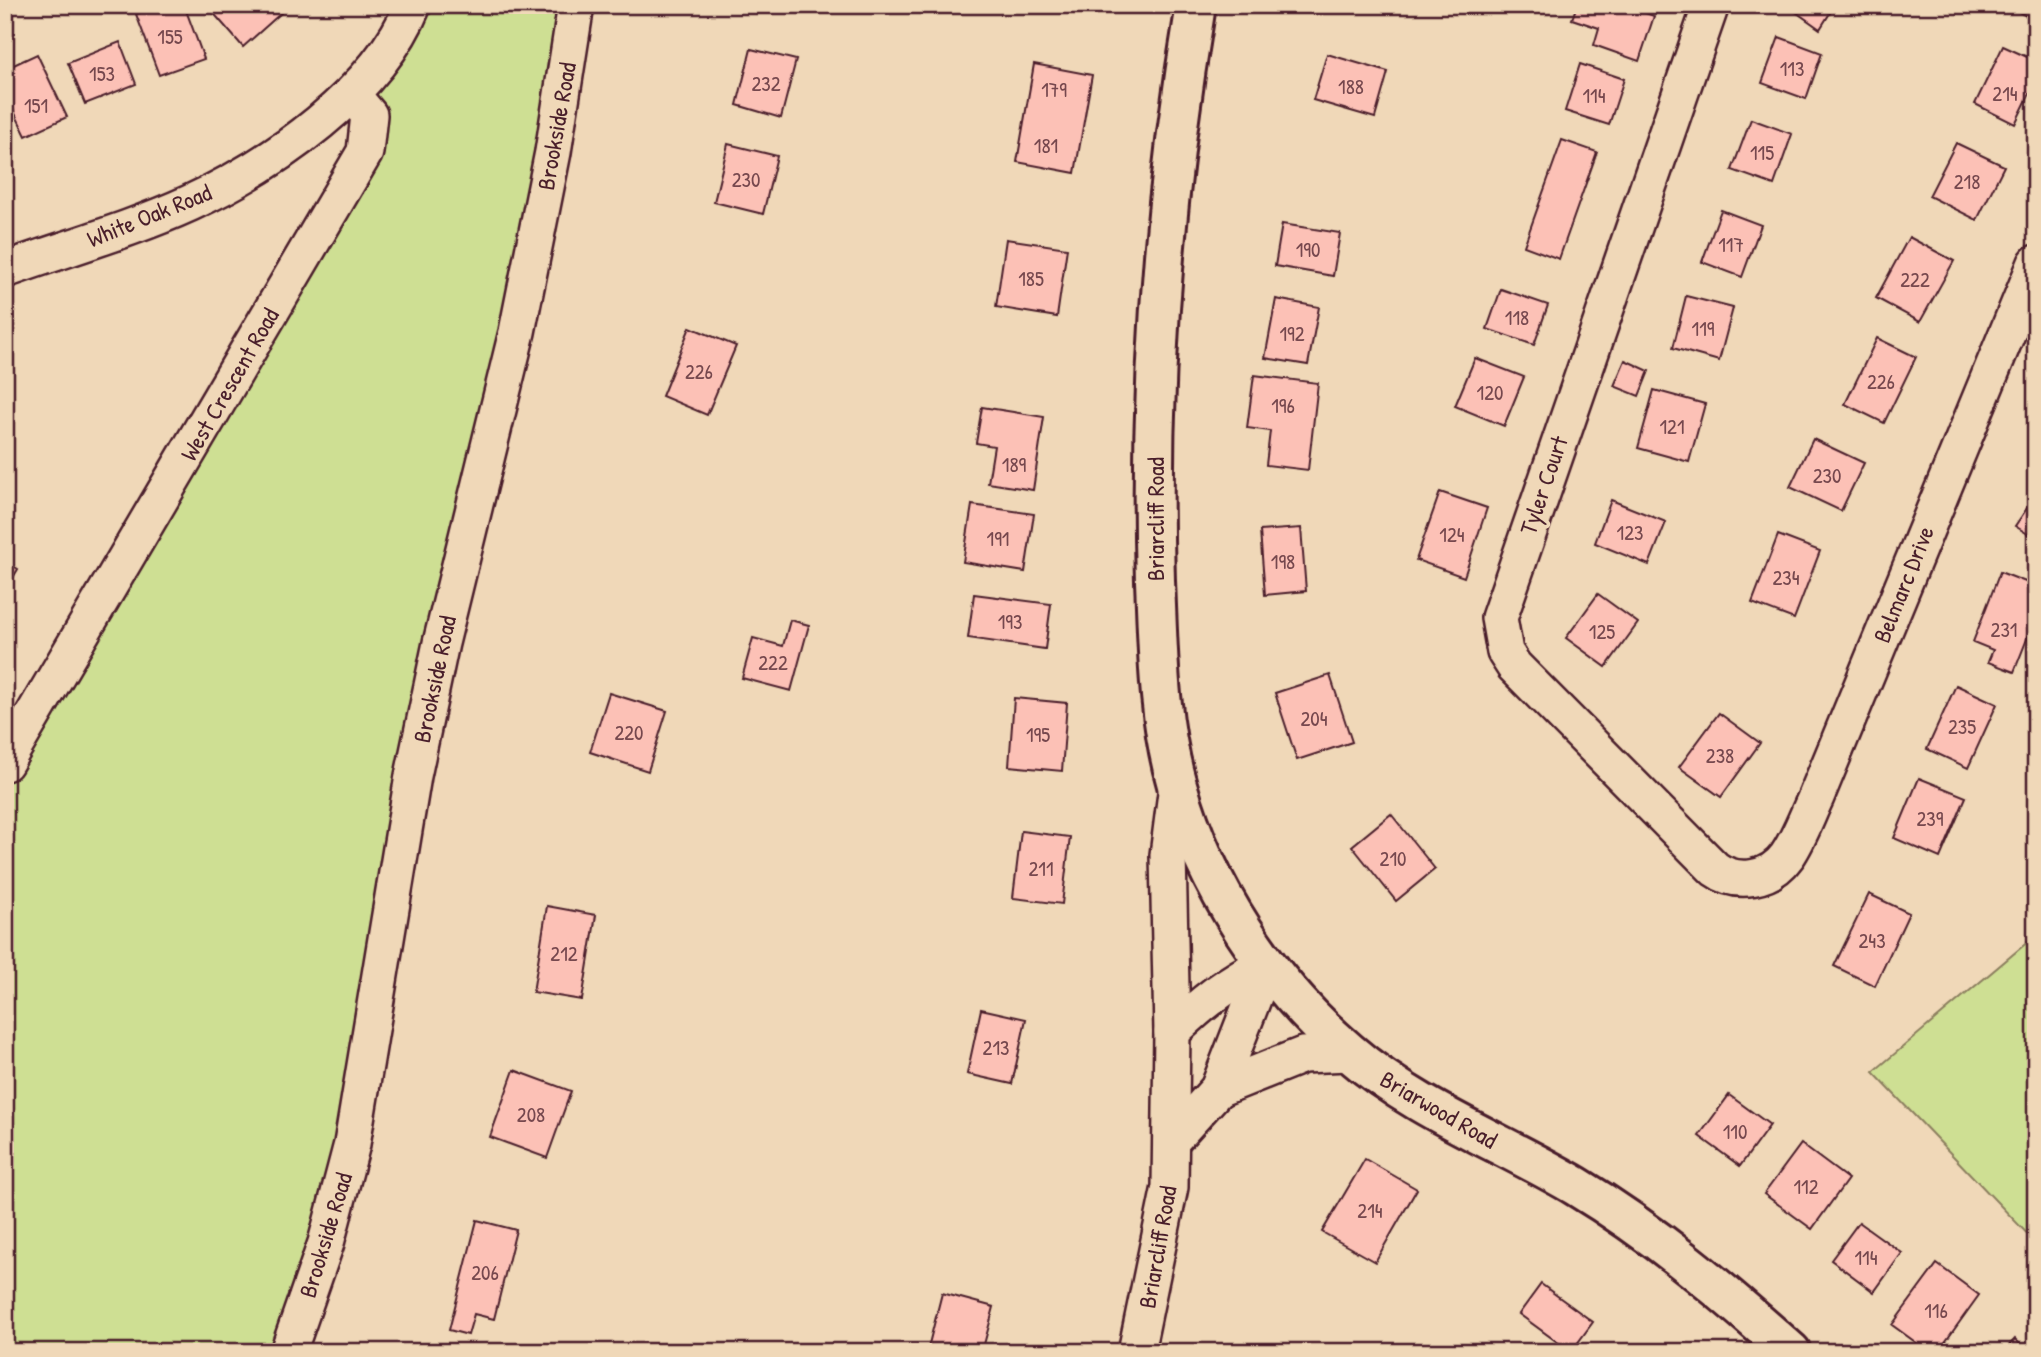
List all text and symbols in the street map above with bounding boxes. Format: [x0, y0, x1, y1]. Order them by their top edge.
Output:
house number: 155 [157, 22, 183, 51]
house number: 113 [1780, 54, 1804, 83]
house number: 153 [89, 59, 115, 88]
street label: Brookside Road [529, 60, 583, 192]
house number: 232 [751, 69, 781, 98]
house number: 188 [1338, 72, 1364, 101]
house number: 179 [1041, 75, 1067, 104]
house number: 214 [1992, 79, 2018, 108]
house number: 114 [1582, 81, 1606, 110]
house number: 151 [24, 91, 48, 120]
house number: 181 [1034, 131, 1058, 160]
house number: 115 [1750, 138, 1774, 167]
house number: 230 [732, 165, 760, 194]
house number: 218 [1954, 167, 1980, 196]
street label: White Oak Road [82, 176, 216, 254]
house number: 117 [1718, 230, 1744, 259]
house number: 190 [1296, 235, 1320, 264]
house number: 185 [1018, 264, 1044, 293]
house number: 222 [1900, 265, 1930, 294]
street label: West Crescent Road [172, 302, 286, 466]
house number: 118 [1505, 303, 1529, 332]
house number: 119 [1692, 314, 1715, 343]
house number: 192 [1279, 319, 1305, 348]
house number: 226 [685, 357, 713, 386]
house number: 226 [1867, 367, 1895, 396]
house number: 120 [1477, 378, 1503, 407]
house number: 196 [1271, 391, 1295, 420]
house number: 121 [1659, 412, 1685, 441]
street label: Tyler Court [1511, 431, 1575, 538]
house number: 189 [1002, 450, 1026, 479]
street label: Briarcliff Road [1139, 457, 1171, 581]
house number: 230 [1813, 461, 1841, 490]
house number: 123 [1617, 518, 1643, 547]
house number: 124 [1439, 520, 1465, 549]
street label: Belmarc Drive [1865, 521, 1941, 647]
house number: 191 [987, 524, 1009, 553]
house number: 198 [1271, 547, 1295, 576]
house number: 234 [1772, 563, 1800, 592]
house number: 193 [998, 607, 1022, 636]
street label: Brookside Road [405, 613, 463, 745]
house number: 231 [1991, 615, 2017, 644]
house number: 125 [1589, 617, 1615, 646]
house number: 222 [758, 648, 788, 677]
house number: 204 [1300, 704, 1328, 733]
house number: 235 [1948, 712, 1976, 741]
house number: 220 [614, 718, 644, 747]
house number: 195 [1026, 720, 1050, 749]
house number: 238 [1706, 741, 1734, 770]
house number: 239 [1917, 804, 1944, 833]
house number: 210 [1380, 844, 1406, 873]
house number: 211 [1028, 854, 1054, 883]
house number: 243 [1858, 926, 1886, 955]
house number: 212 [550, 939, 578, 968]
house number: 213 [983, 1033, 1009, 1062]
street label: Briarwood Road [1375, 1063, 1503, 1155]
house number: 208 [517, 1100, 545, 1129]
house number: 110 [1723, 1117, 1747, 1146]
street label: Brookside Road [291, 1169, 359, 1301]
house number: 112 [1793, 1172, 1819, 1201]
street label: Briarcliff Road [1130, 1183, 1184, 1311]
house number: 214 [1357, 1196, 1383, 1225]
house number: 114 [1854, 1243, 1878, 1272]
house number: 206 [471, 1258, 499, 1287]
house number: 116 [1924, 1296, 1948, 1325]

